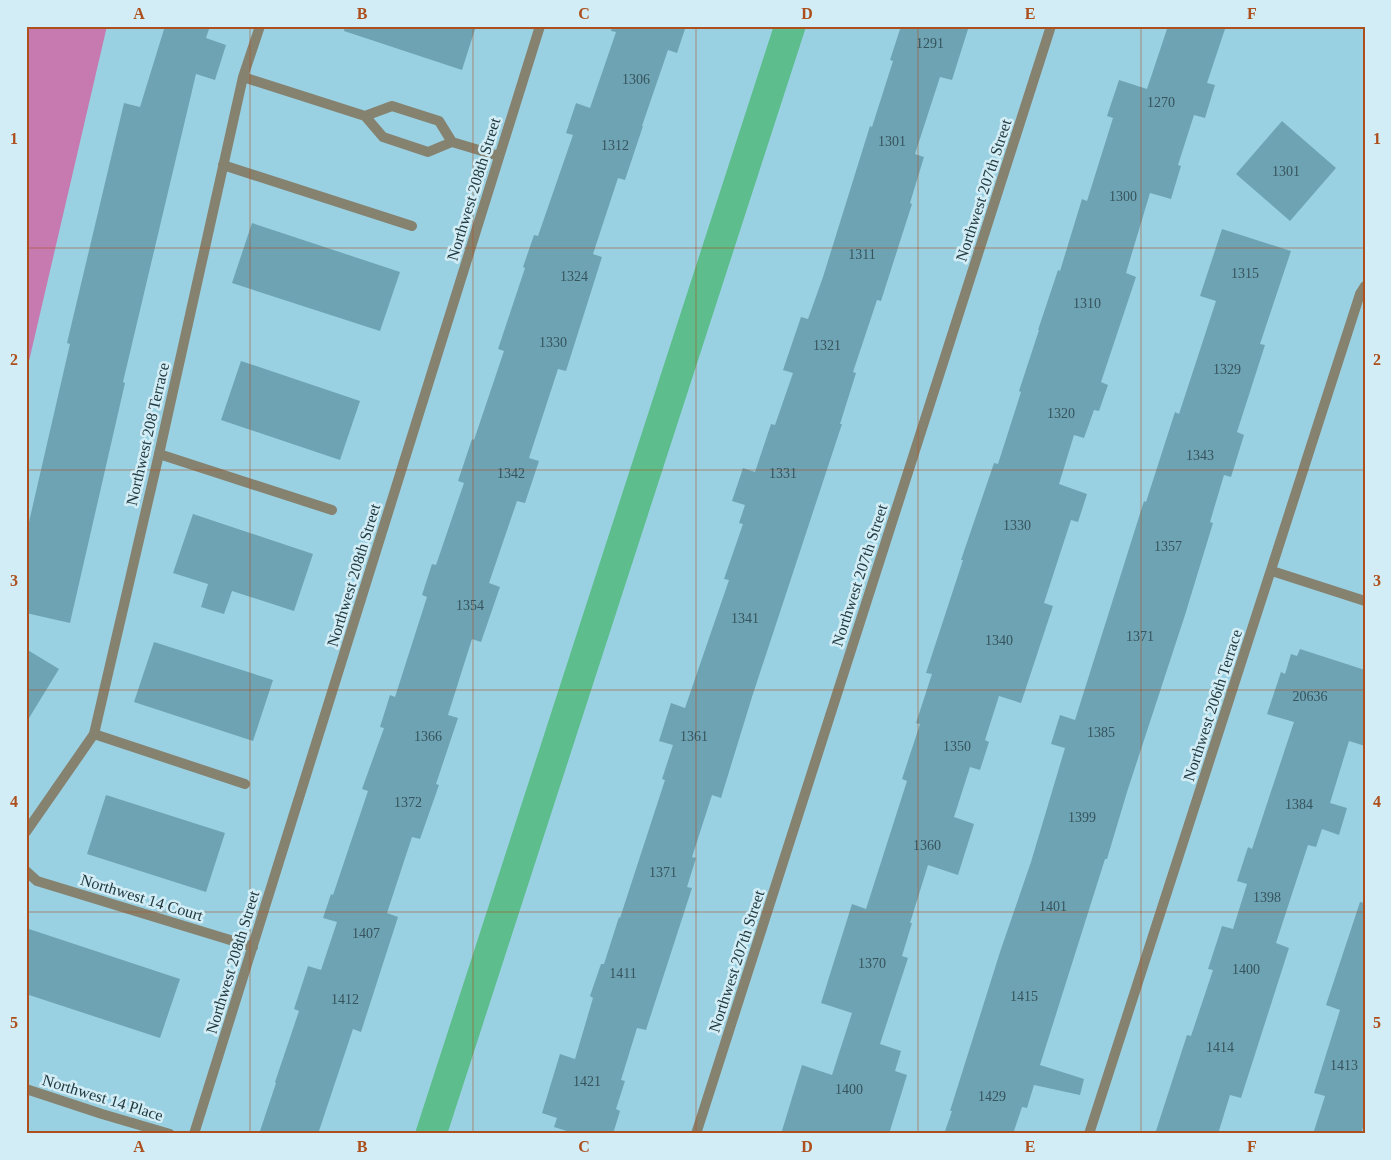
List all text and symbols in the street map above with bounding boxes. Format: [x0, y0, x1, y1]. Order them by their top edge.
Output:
text: A [133, 5, 145, 22]
text: B [357, 5, 368, 22]
text: C [578, 5, 590, 22]
text: D [801, 5, 813, 22]
text: E [1025, 5, 1035, 22]
text: F [1247, 5, 1257, 22]
house number: 1291 [916, 36, 944, 51]
house number: 1306 [622, 72, 650, 87]
house number: 1270 [1147, 95, 1175, 110]
street label: Northwest 208th Street [444, 115, 503, 263]
street label: Northwest 207th Street [952, 116, 1015, 263]
text: 1 [10, 130, 18, 147]
text: 1 [1373, 130, 1381, 147]
house number: 1301 [878, 134, 906, 149]
house number: 1312 [601, 138, 629, 153]
house number: 1301 [1272, 164, 1300, 179]
house number: 1300 [1109, 189, 1137, 204]
house number: 1311 [848, 247, 876, 262]
house number: 1315 [1231, 266, 1259, 281]
house number: 1324 [560, 269, 588, 284]
house number: 1310 [1073, 296, 1101, 311]
house number: 1330 [539, 335, 567, 350]
house number: 1321 [813, 338, 841, 353]
text: 2 [10, 351, 18, 368]
text: 2 [1373, 351, 1381, 368]
street label: Northwest 208 Terrace [123, 361, 172, 507]
house number: 1329 [1213, 362, 1241, 377]
house number: 1320 [1047, 406, 1075, 421]
house number: 1343 [1186, 448, 1214, 463]
house number: 1342 [497, 466, 525, 481]
house number: 1331 [769, 466, 797, 481]
street label: Northwest 208th Street [324, 501, 383, 649]
street label: Northwest 207th Street [828, 501, 891, 648]
house number: 1330 [1003, 518, 1031, 533]
house number: 1357 [1154, 539, 1182, 554]
text: 3 [10, 572, 18, 589]
text: 3 [1373, 572, 1381, 589]
house number: 1354 [456, 598, 484, 613]
house number: 1341 [731, 611, 759, 626]
street label: Northwest 206th Terrace [1180, 627, 1245, 783]
house number: 1371 [1126, 629, 1154, 644]
house number: 1340 [985, 633, 1013, 648]
house number: 20636 [1293, 689, 1328, 704]
house number: 1385 [1087, 725, 1115, 740]
house number: 1366 [414, 729, 442, 744]
house number: 1361 [680, 729, 708, 744]
house number: 1350 [943, 739, 971, 754]
text: 4 [10, 793, 18, 810]
text: 4 [1373, 793, 1381, 810]
house number: 1372 [394, 795, 422, 810]
house number: 1384 [1285, 797, 1313, 812]
house number: 1399 [1068, 810, 1096, 825]
house number: 1360 [913, 838, 941, 853]
house number: 1371 [649, 865, 677, 880]
street label: Northwest 14 Court [79, 871, 206, 924]
street label: Northwest 207th Street [705, 887, 768, 1034]
street label: Northwest 208th Street [203, 888, 262, 1036]
house number: 1398 [1253, 890, 1281, 905]
house number: 1401 [1039, 899, 1067, 914]
house number: 1407 [352, 926, 380, 941]
house number: 1370 [858, 956, 886, 971]
house number: 1400 [1232, 962, 1260, 977]
house number: 1411 [609, 966, 637, 981]
house number: 1415 [1010, 989, 1038, 1004]
house number: 1412 [331, 992, 359, 1007]
text: 5 [10, 1014, 18, 1031]
text: 5 [1373, 1014, 1381, 1031]
house number: 1414 [1206, 1040, 1234, 1055]
house number: 1413 [1330, 1058, 1358, 1073]
street label: Northwest 14 Place [40, 1071, 165, 1124]
house number: 1421 [573, 1074, 601, 1089]
house number: 1400 [835, 1082, 863, 1097]
house number: 1429 [978, 1089, 1006, 1104]
text: A [133, 1138, 145, 1155]
text: B [357, 1138, 368, 1155]
text: C [578, 1138, 590, 1155]
text: D [801, 1138, 813, 1155]
text: E [1025, 1138, 1035, 1155]
text: F [1247, 1138, 1257, 1155]

